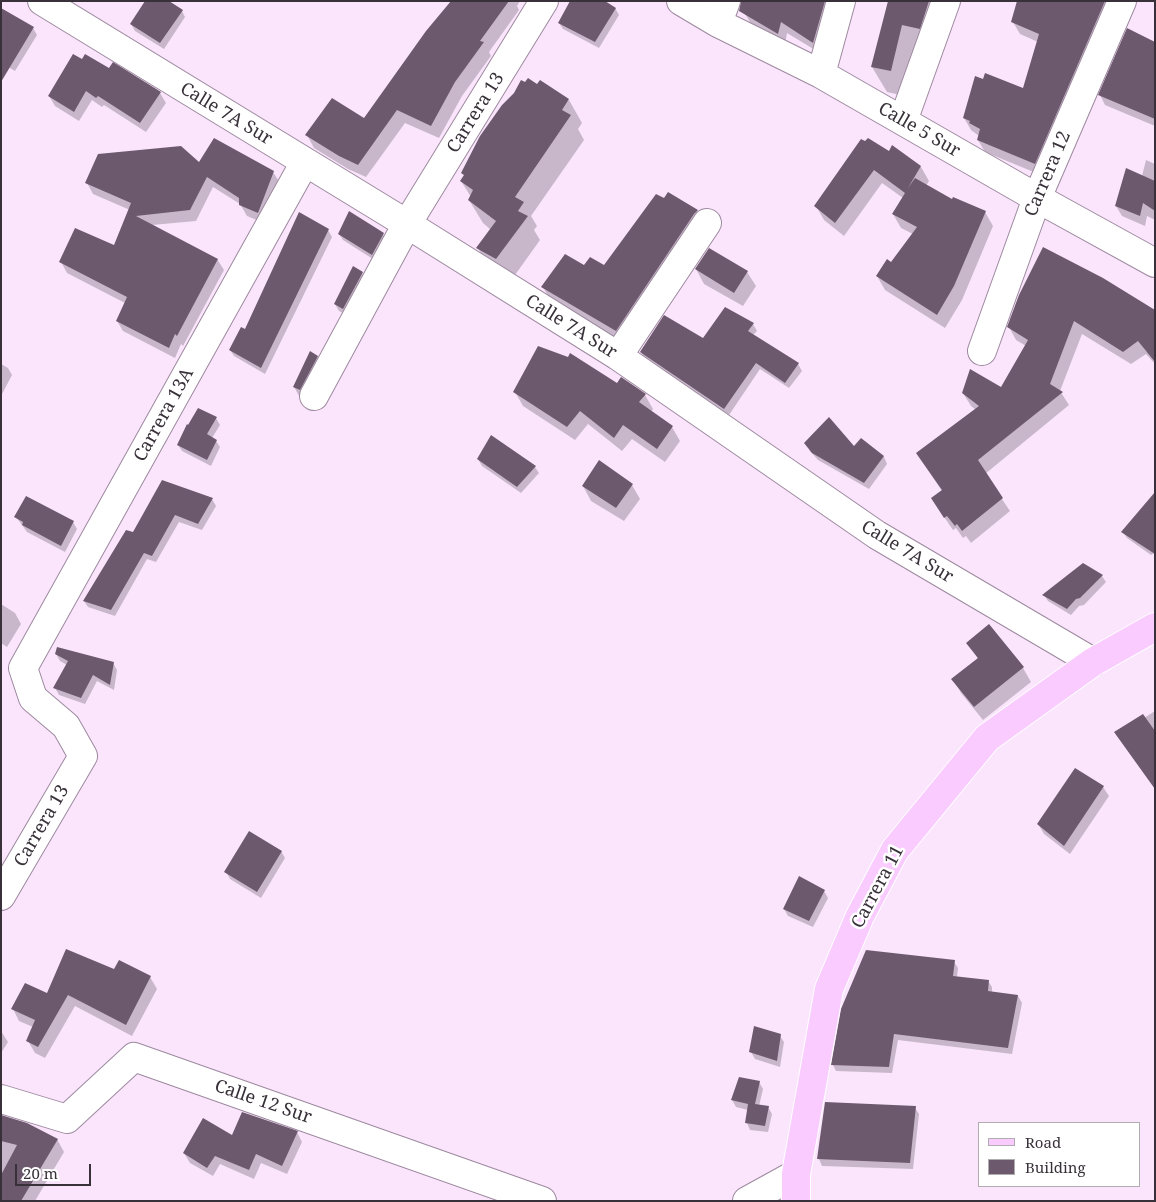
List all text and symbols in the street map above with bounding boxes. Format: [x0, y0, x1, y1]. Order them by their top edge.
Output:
street label: Carrera 13 [443, 69, 509, 157]
street label: Calle 7A Sur [176, 78, 276, 150]
street label: Calle 5 Sur [874, 98, 964, 162]
street label: Carrera 12 [1020, 128, 1076, 220]
street label: Calle 7A Sur [521, 290, 621, 364]
street label: Carrera 13A [129, 364, 199, 466]
street label: Calle 7A Sur [857, 516, 957, 588]
street label: Carrera 13 [10, 781, 74, 871]
street label: Carrera 11 [847, 842, 909, 932]
street label: Calle 12 Sur [212, 1075, 314, 1129]
legend [978, 1122, 1141, 1187]
text: Road [1025, 1132, 1061, 1152]
scale bar [18, 1154, 94, 1186]
text: Building [1025, 1157, 1086, 1177]
text: 20 m [23, 1163, 58, 1183]

